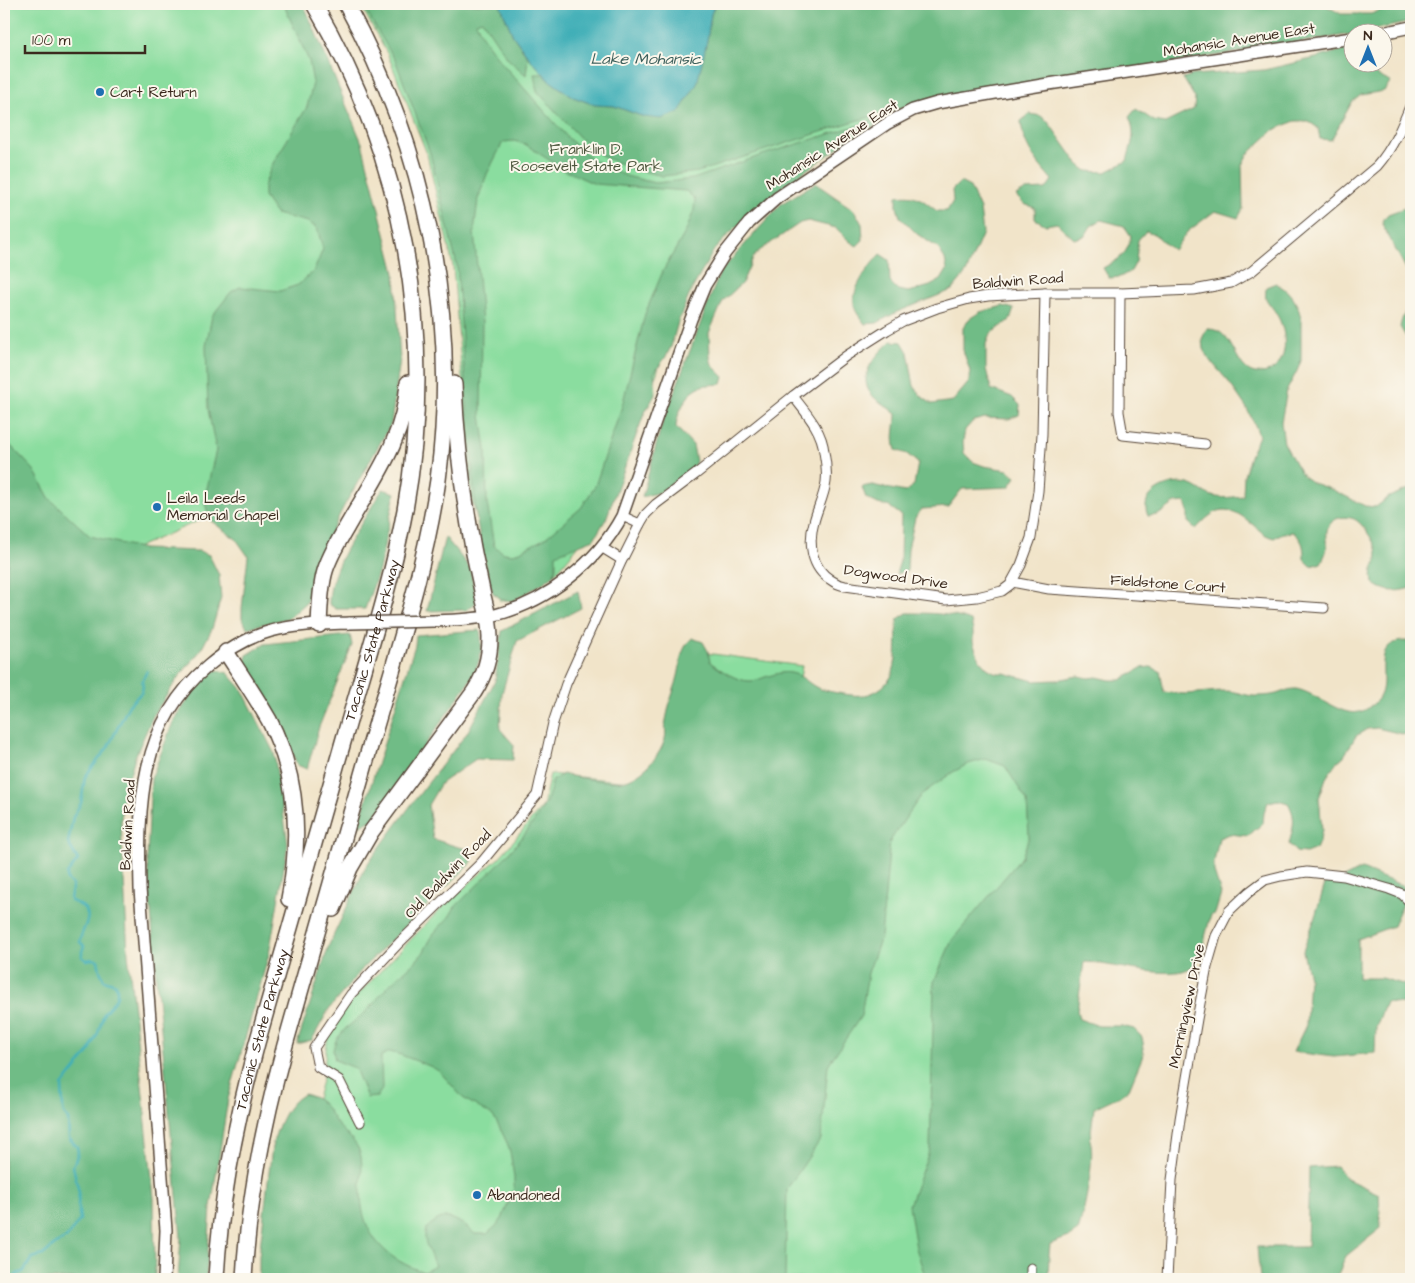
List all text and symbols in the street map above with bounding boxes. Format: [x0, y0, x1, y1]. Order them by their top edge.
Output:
street label: Mohansic Avenue East [1162, 18, 1316, 62]
scale bar [25, 22, 145, 54]
north arrow [1342, 22, 1392, 72]
text: N [1364, 26, 1373, 46]
text: 100 m [32, 30, 71, 51]
water label: Lake Mohansic [591, 48, 702, 70]
place label: Cart Return [110, 82, 197, 103]
marker: Cart Return [94, 86, 106, 98]
street label: Mohansic Avenue East [762, 94, 902, 196]
park label: Franklin D. Roosevelt State Park [510, 139, 662, 177]
street label: Baldwin Road [972, 267, 1064, 295]
place label: Leila Leeds Memorial Chapel [167, 488, 279, 526]
marker: Leila Leeds Memorial Chapel [151, 501, 163, 513]
street label: Taconic State Parkway [339, 557, 406, 723]
street label: Dogwood Drive [843, 559, 949, 596]
street label: Fieldstone Court [1110, 569, 1226, 599]
street label: Baldwin Road [115, 779, 141, 871]
street label: Old Baldwin Road [400, 824, 496, 923]
street label: Morningview Drive [1164, 942, 1211, 1070]
street label: Taconic State Parkway [230, 946, 295, 1113]
place label: Abandoned [487, 1185, 560, 1206]
marker: Abandoned [471, 1189, 483, 1201]

